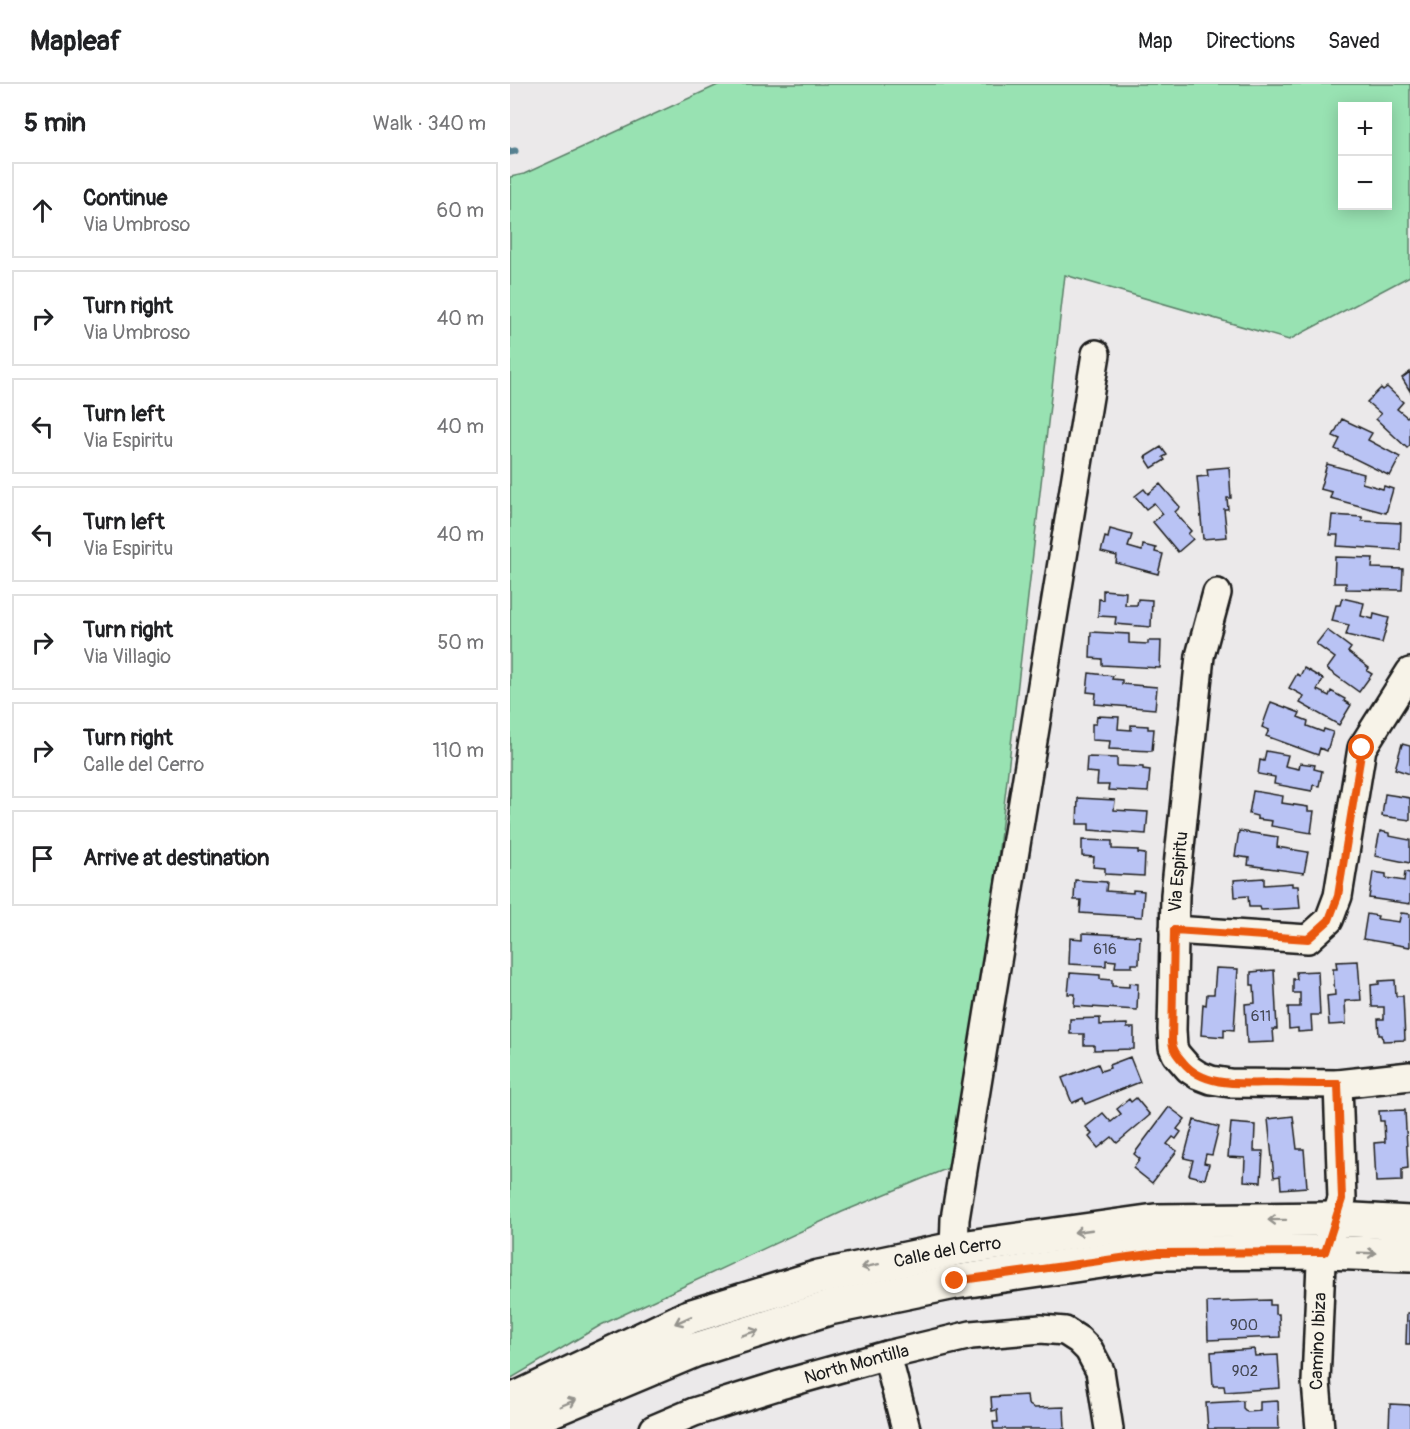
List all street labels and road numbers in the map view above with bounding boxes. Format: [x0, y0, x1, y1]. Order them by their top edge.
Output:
street label: Via Espiritu [1163, 831, 1193, 914]
street label: Calle del Cerro [891, 1232, 1003, 1273]
street label: Camino Ibiza [1305, 1292, 1332, 1391]
street label: North Montilla [802, 1339, 911, 1390]

